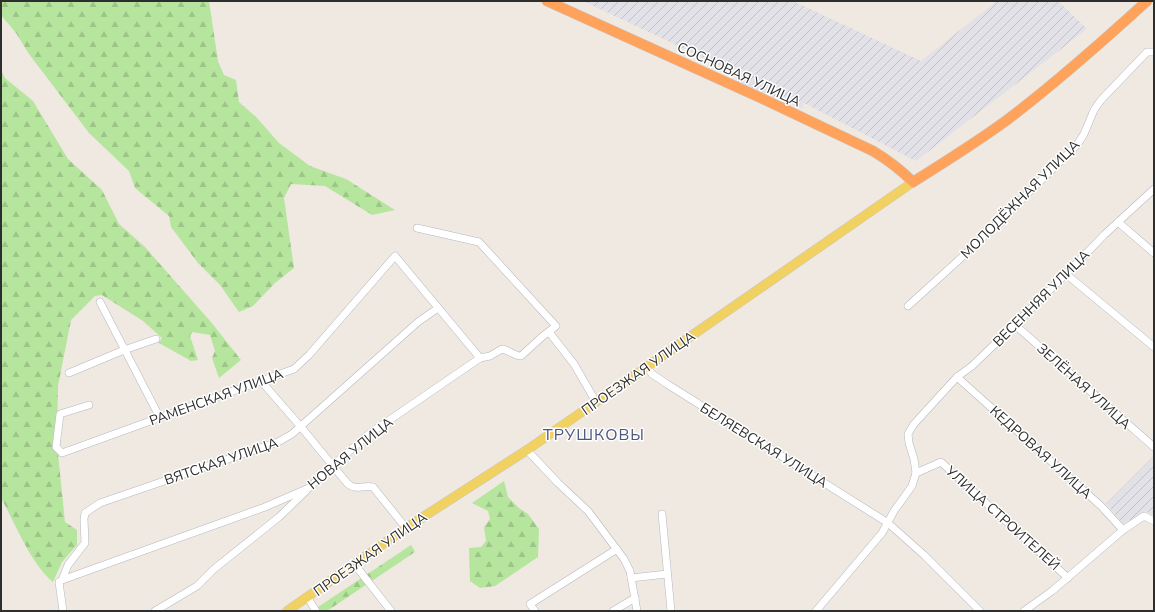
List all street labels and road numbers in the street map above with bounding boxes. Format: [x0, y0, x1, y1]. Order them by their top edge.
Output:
street label: СОСНОВАЯ УЛИЦА [674, 37, 804, 111]
street label: МОЛОДЁЖНАЯ УЛИЦА [957, 136, 1084, 263]
street label: ВЕСЕННЯЯ УЛИЦА [989, 246, 1094, 351]
street label: ПРОЕЗЖАЯ УЛИЦА [578, 327, 699, 420]
street label: ЗЕЛЁНАЯ УЛИЦА [1033, 339, 1135, 434]
street label: РАМЕНСКАЯ УЛИЦА [147, 364, 286, 431]
street label: БЕЛЯЕВСКАЯ УЛИЦА [696, 398, 831, 492]
street label: КЕДРОВАЯ УЛИЦА [986, 401, 1096, 503]
street label: НОВАЯ УЛИЦА [304, 413, 397, 494]
street label: ВЯТСКАЯ УЛИЦА [162, 433, 281, 490]
street label: УЛИЦА СТРОИТЕЛЕЙ [941, 461, 1064, 575]
street label: ПРОЕЗЖАЯ УЛИЦА [310, 508, 431, 601]

